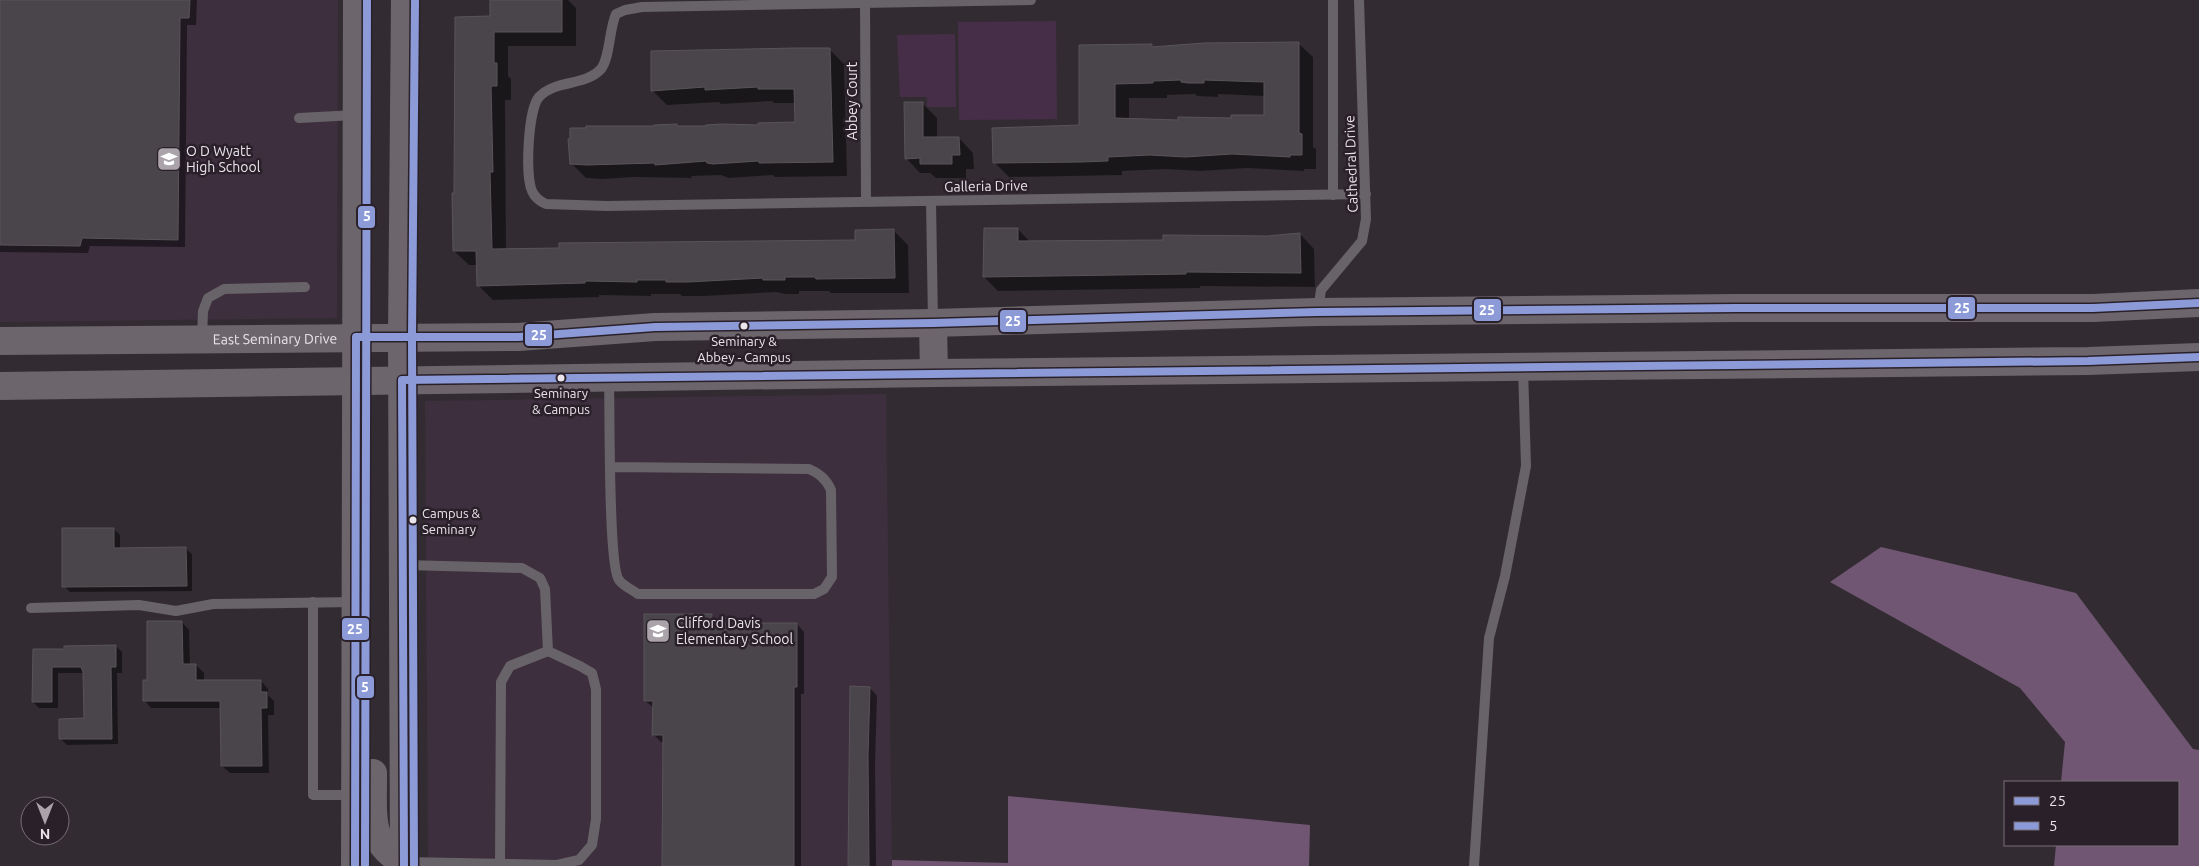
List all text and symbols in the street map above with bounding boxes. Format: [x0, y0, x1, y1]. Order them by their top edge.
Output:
street label: Abbey Court [844, 61, 860, 140]
street label: Cathedral Drive [1341, 115, 1361, 213]
place label: O D Wyatt High School [186, 143, 261, 175]
school or university icon: O D Wyatt High School [156, 146, 182, 172]
street label: Galleria Drive [944, 177, 1028, 195]
line badge: 5 [357, 205, 376, 229]
text: 5 [363, 208, 371, 224]
line badge: 25 [1947, 296, 1976, 320]
line badge: 25 [1473, 298, 1502, 322]
text: 25 [1954, 300, 1970, 316]
text: 25 [1479, 302, 1495, 318]
line badge: 25 [999, 309, 1027, 333]
text: 25 [1005, 313, 1021, 329]
marker: Seminary & Abbey - Campus [739, 321, 749, 331]
line badge: 25 [524, 323, 553, 347]
text: 25 [531, 327, 547, 343]
street label: East Seminary Drive [213, 330, 337, 347]
place label: Seminary & Abbey - Campus [697, 334, 791, 364]
marker: Seminary & Campus [556, 373, 566, 383]
place label: Seminary & Campus [532, 386, 590, 416]
place label: Campus & Seminary [422, 506, 481, 536]
marker: Campus & Seminary [408, 515, 418, 525]
place label: Clifford Davis Elementary School [676, 615, 794, 647]
line badge: 25 [341, 617, 370, 641]
school or university icon: Clifford Davis Elementary School [645, 618, 671, 644]
text: 25 [347, 621, 363, 637]
line badge: 5 [356, 675, 375, 699]
text: 5 [361, 679, 369, 695]
legend [2004, 781, 2179, 846]
text: 25 [2049, 792, 2066, 809]
north arrow [20, 796, 70, 846]
text: 5 [2049, 817, 2057, 834]
text: N [40, 826, 50, 842]

